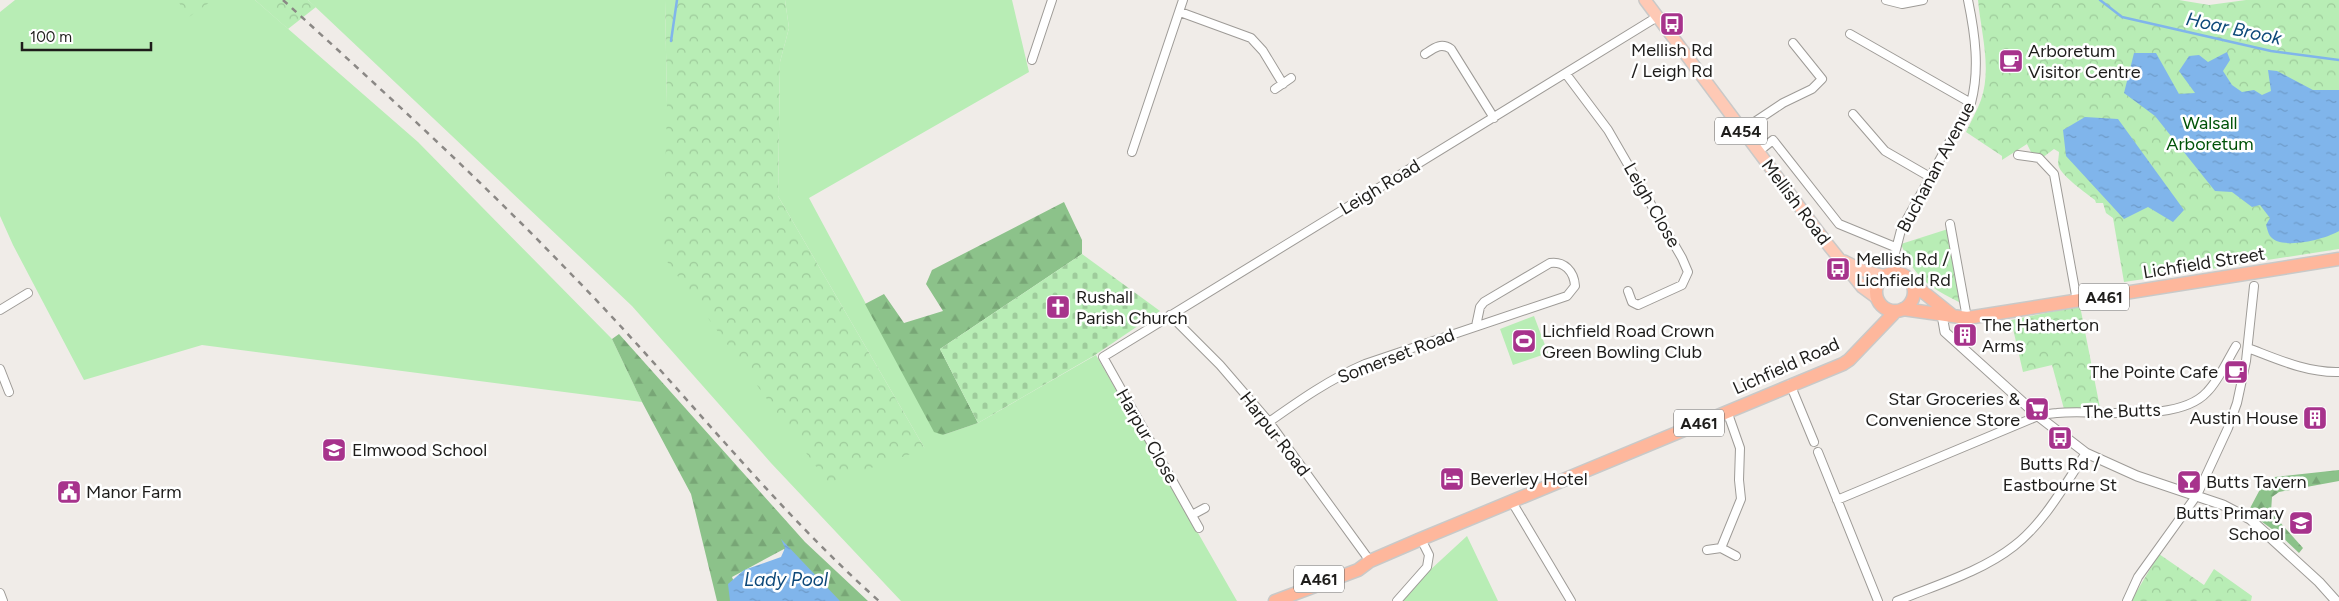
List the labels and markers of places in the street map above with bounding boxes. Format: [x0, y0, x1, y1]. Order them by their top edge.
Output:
bus stop icon: Mellish Rd / Leigh Rd [1659, 11, 1685, 37]
place label: Mellish Rd / Leigh Rd [1631, 39, 1713, 82]
place label: Arboretum Visitor Centre [2028, 40, 2141, 83]
cafe icon: Arboretum Visitor Centre [1998, 48, 2024, 74]
place label: Mellish Rd / Lichfield Rd [1856, 248, 1951, 291]
bus stop icon: Mellish Rd / Lichfield Rd [1825, 256, 1851, 282]
place label: Rushall Parish Church [1076, 286, 1188, 329]
church icon: Rushall Parish Church [1045, 294, 1071, 320]
place label: The Hatherton Arms [1982, 314, 2099, 357]
place label: Lichfield Road Crown Green Bowling Club [1542, 320, 1714, 363]
building icon: The Hatherton Arms [1952, 322, 1978, 348]
sports icon: Lichfield Road Crown Green Bowling Club [1511, 328, 1537, 354]
cafe icon: The Pointe Cafe [2223, 359, 2249, 385]
place label: The Pointe Cafe [2089, 361, 2218, 383]
place label: Star Groceries & Convenience Store [1865, 388, 2020, 431]
supermarket icon: Star Groceries & Convenience Store [2024, 396, 2050, 422]
building icon: Austin House [2302, 405, 2328, 431]
place label: Austin House [2190, 407, 2298, 429]
bus stop icon: Butts Rd / Eastbourne St [2047, 425, 2073, 451]
school or university icon: Elmwood School [321, 437, 347, 463]
place label: Elmwood School [352, 439, 487, 461]
place label: Butts Rd / Eastbourne St [2003, 453, 2117, 496]
hotel icon: Beverley Hotel [1439, 466, 1465, 492]
place label: Beverley Hotel [1470, 468, 1588, 490]
bar icon: Butts Tavern [2176, 469, 2202, 495]
place label: Butts Tavern [2206, 471, 2306, 493]
public building icon: Manor Farm [56, 479, 82, 505]
place label: Manor Farm [86, 481, 182, 503]
place label: Butts Primary School [2176, 502, 2285, 545]
school or university icon: Butts Primary School [2288, 510, 2314, 536]

